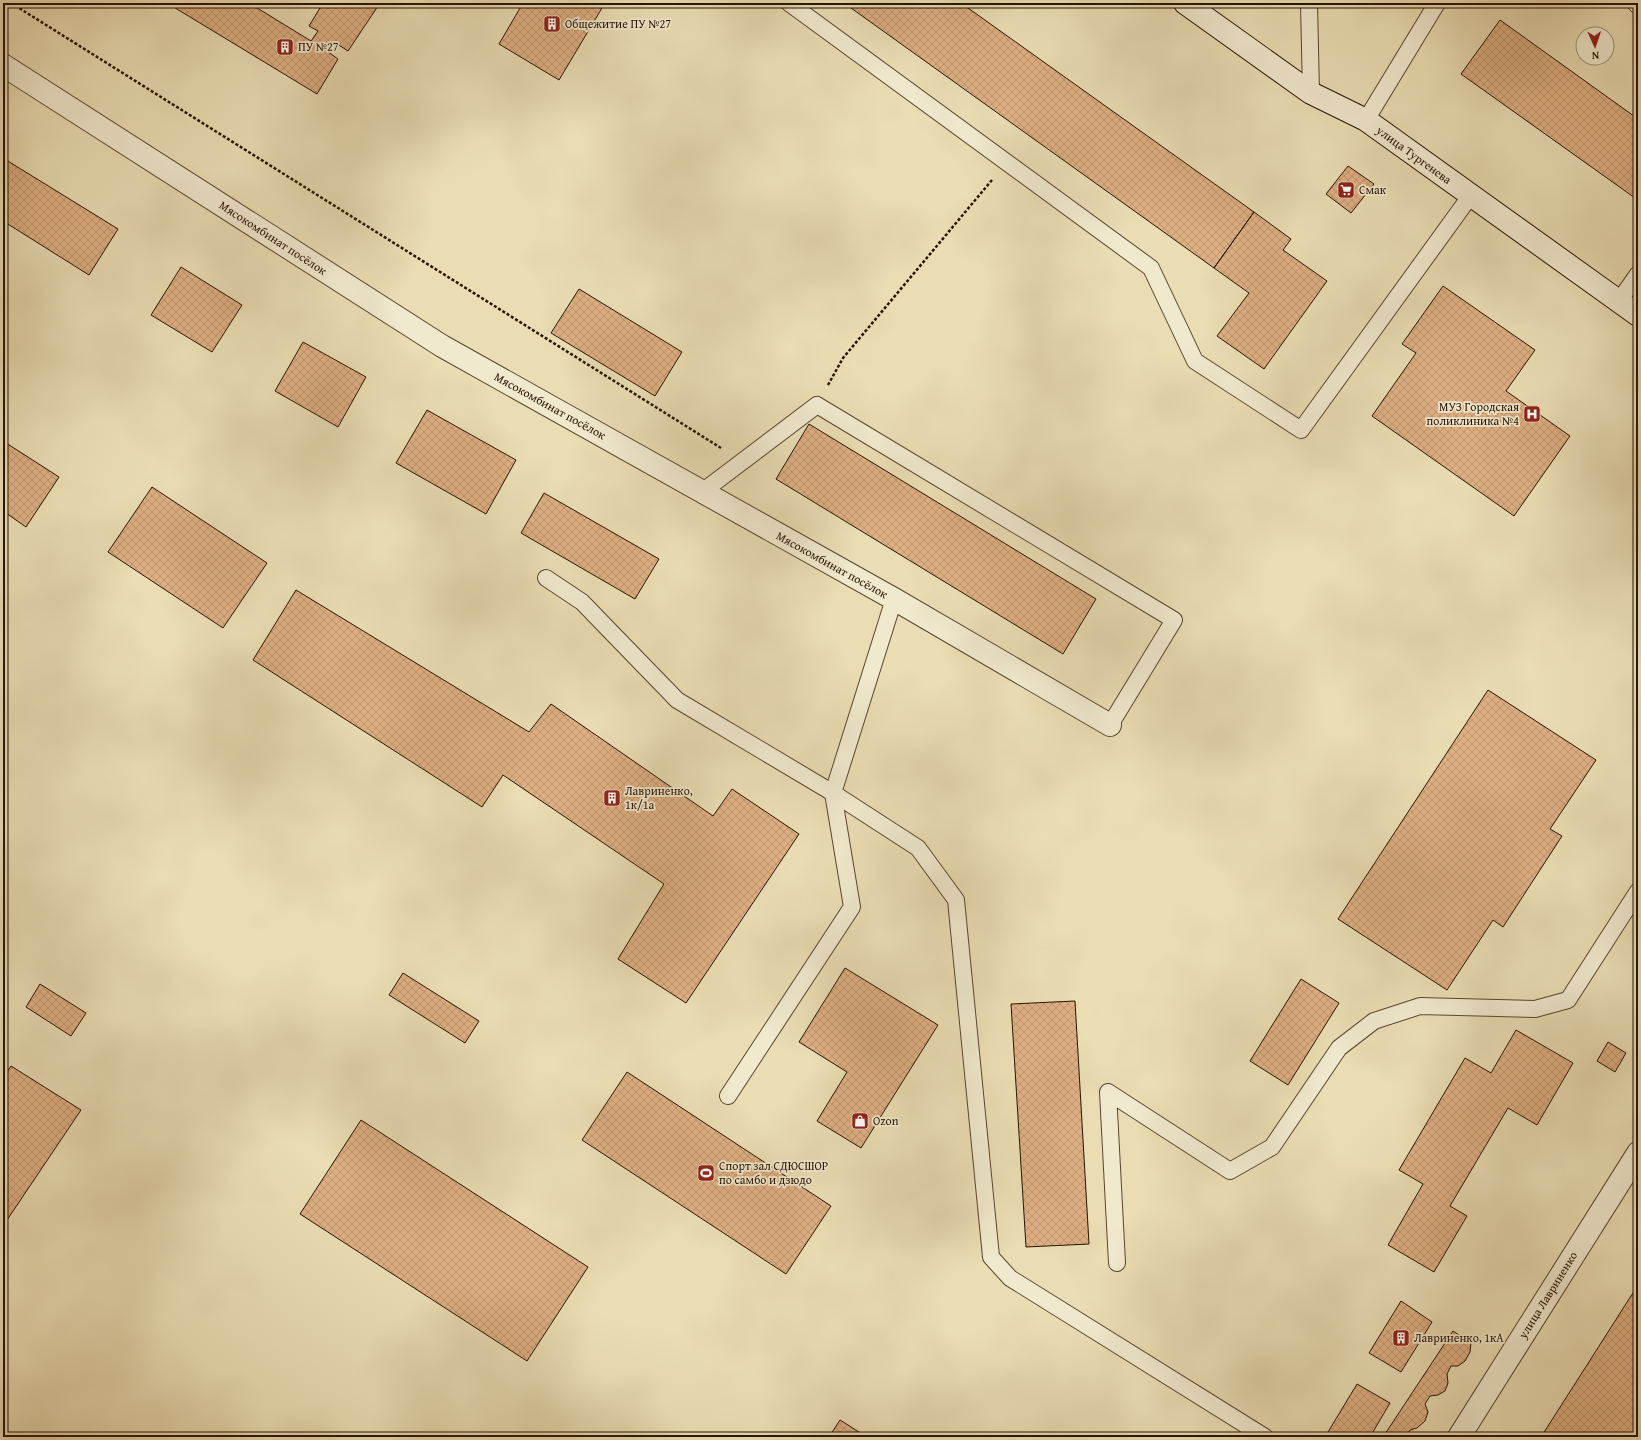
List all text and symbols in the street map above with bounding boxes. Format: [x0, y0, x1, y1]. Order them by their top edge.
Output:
building icon: Общежитие ПУ №27 [542, 14, 562, 34]
place label: Общежитие ПУ №27 [565, 15, 671, 32]
north arrow [1575, 26, 1615, 66]
building icon: ПУ №27 [275, 37, 295, 57]
place label: ПУ №27 [298, 38, 339, 55]
text: N [1591, 48, 1600, 64]
street label: улица Тургенева [1372, 121, 1456, 188]
supermarket icon: Смак [1336, 180, 1356, 200]
place label: Смак [1359, 181, 1387, 198]
street label: Мясокомбинат посёлок [216, 196, 331, 279]
street label: Мясокомбинат посёлок [491, 368, 610, 444]
place label: МУЗ Городская поликлиника №4 [1427, 398, 1519, 429]
hospital icon: МУЗ Городская поликлиника №4 [1522, 404, 1542, 424]
street label: Мясокомбинат посёлок [773, 527, 892, 603]
place label: Лавриненко, 1к/1а [625, 782, 693, 813]
building icon: Лавриненко, 1к/1а [602, 788, 622, 808]
shop icon: Ozon [850, 1111, 870, 1131]
place label: Ozon [873, 1112, 899, 1129]
place label: Спорт зал СДЮСШОР по самбо и дзюдо [719, 1157, 828, 1188]
sports icon: Спорт зал СДЮСШОР по самбо и дзюдо [696, 1163, 716, 1183]
street label: улица Лавриненко [1513, 1248, 1581, 1342]
building icon: Лавриненко, 1кА [1391, 1328, 1411, 1348]
place label: Лавриненко, 1кА [1414, 1329, 1504, 1346]

